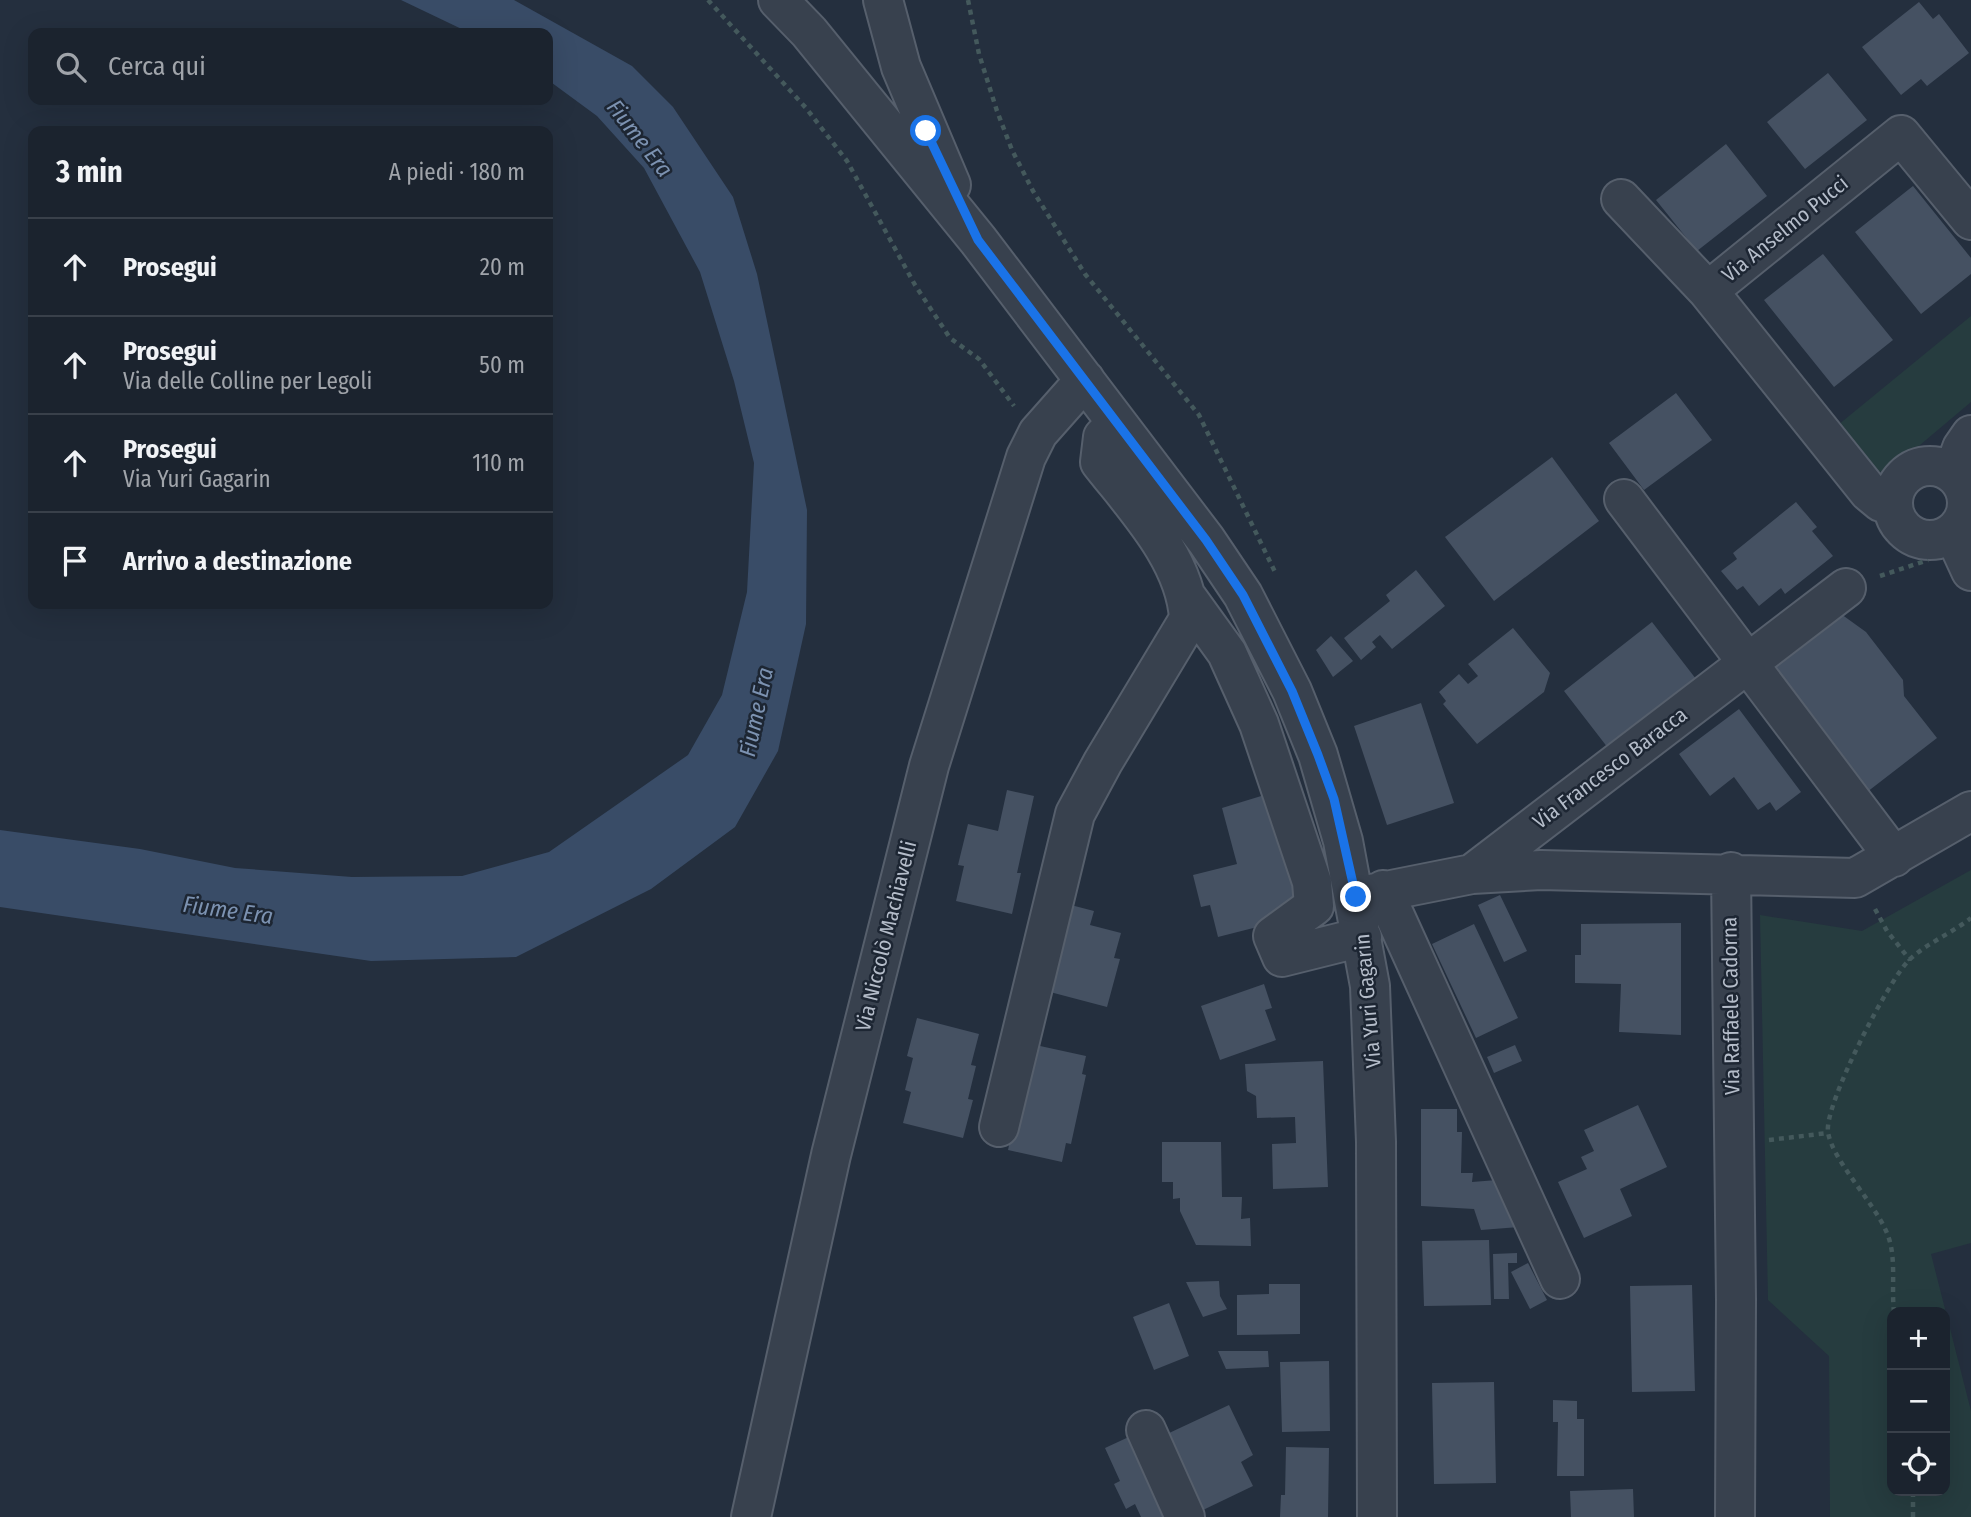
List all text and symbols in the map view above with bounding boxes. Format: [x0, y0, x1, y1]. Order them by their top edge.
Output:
search box [28, 28, 553, 105]
icon: search [52, 48, 90, 86]
text: Cerca qui [108, 51, 206, 82]
water label: Fiume Era [601, 94, 679, 182]
route start [910, 115, 941, 146]
text: 3 min [56, 154, 123, 190]
text: A piedi · 180 m [389, 158, 525, 186]
street label: Via Anselmo Pucci [1717, 170, 1853, 288]
icon: ahead [56, 248, 94, 286]
text: Prosegui [123, 252, 217, 283]
text: 20 m [480, 253, 525, 281]
text: Prosegui [123, 336, 217, 367]
icon: ahead [56, 346, 94, 384]
text: 50 m [479, 351, 525, 379]
text: Via delle Colline per Legoli [123, 367, 372, 395]
text: Prosegui [123, 434, 217, 465]
icon: ahead [56, 444, 94, 482]
text: 110 m [472, 449, 525, 477]
text: Via Yuri Gagarin [123, 465, 271, 493]
icon: arrive [56, 542, 94, 580]
text: Arrivo a destinazione [123, 546, 352, 577]
water label: Fiume Era [733, 665, 779, 759]
street label: Via Francesco Baracca [1528, 701, 1692, 835]
street label: Via Niccolò Machiavelli [850, 838, 922, 1034]
route end [1340, 881, 1371, 912]
water label: Fiume Era [181, 890, 275, 930]
street label: Via Raffaele Cadorna [1716, 917, 1746, 1095]
street label: Via Yuri Gagarin [1349, 933, 1387, 1069]
map controls [1887, 1307, 1950, 1496]
button: + [1887, 1307, 1950, 1370]
button: − [1887, 1370, 1950, 1433]
button: locate [1887, 1433, 1950, 1496]

